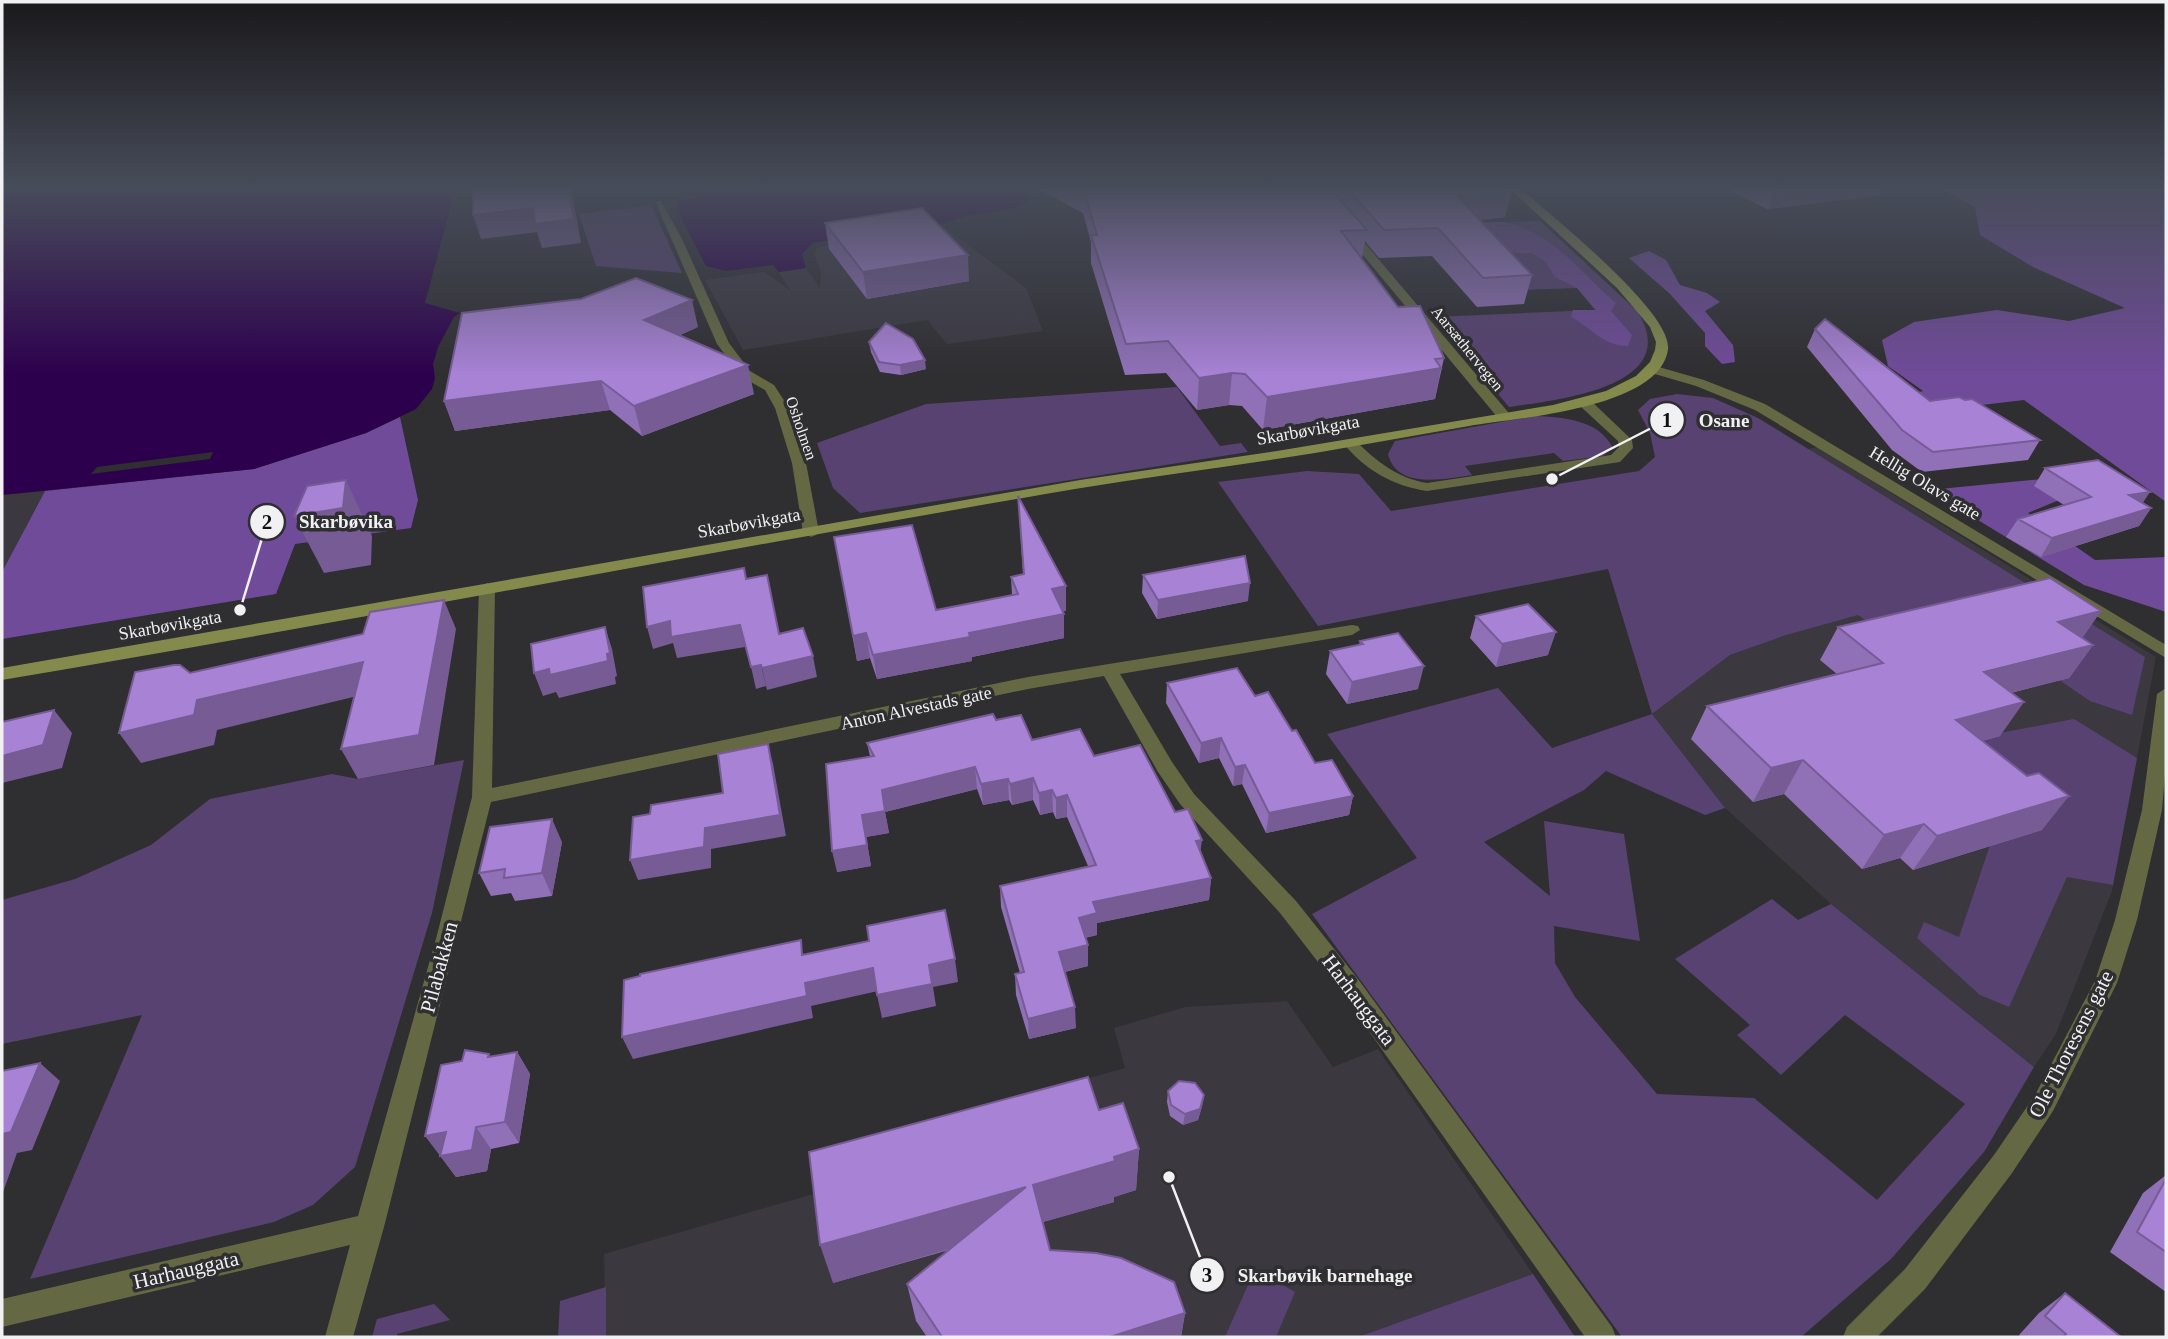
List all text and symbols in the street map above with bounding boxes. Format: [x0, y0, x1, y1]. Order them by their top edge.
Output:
street label: Aarsæthervegen [1428, 303, 1507, 395]
street label: Osholmen [783, 394, 820, 462]
callout: Osane [1650, 400, 1763, 440]
text: 1 [1662, 408, 1672, 432]
text: Osane [1699, 410, 1749, 431]
street label: Skarbøvikgata [1255, 411, 1361, 449]
street label: Hellig Olavs gate [1866, 442, 1984, 524]
callout: Skarbøvika [250, 502, 407, 542]
street label: Skarbøvikgata [696, 504, 802, 542]
text: 2 [262, 510, 272, 534]
text: Skarbøvika [299, 511, 393, 532]
street label: Skarbøvikgata [117, 606, 223, 644]
street label: Anton Alvestads gate [839, 682, 993, 734]
street label: Pilabakken [415, 918, 463, 1015]
street label: Harhauggata [1317, 950, 1401, 1051]
street label: Ole Thoresens gate [2024, 966, 2118, 1122]
street label: Harhauggata [131, 1246, 242, 1294]
callout: Skarbøvik barnehage [1189, 1255, 1427, 1295]
text: 3 [1202, 1263, 1212, 1287]
text: Skarbøvik barnehage [1238, 1265, 1412, 1286]

